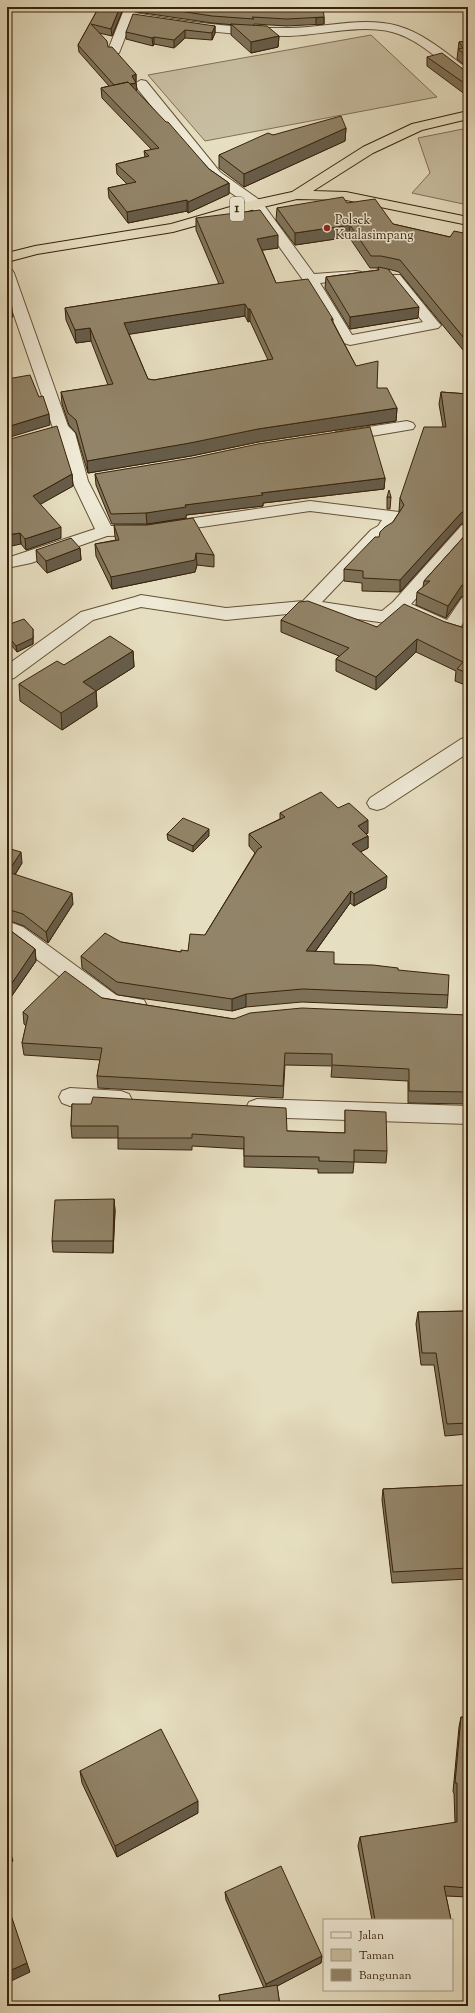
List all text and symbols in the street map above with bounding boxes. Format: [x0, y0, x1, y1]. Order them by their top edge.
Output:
road number: 1 [230, 197, 244, 221]
place label: Polsek Kualasimpang [335, 212, 414, 245]
marker: Polsek Kualasimpang [322, 223, 332, 233]
legend [323, 1919, 453, 1991]
text: Jalan [358, 1927, 384, 1945]
text: Taman [359, 1947, 394, 1965]
text: Bangunan [359, 1967, 412, 1985]

